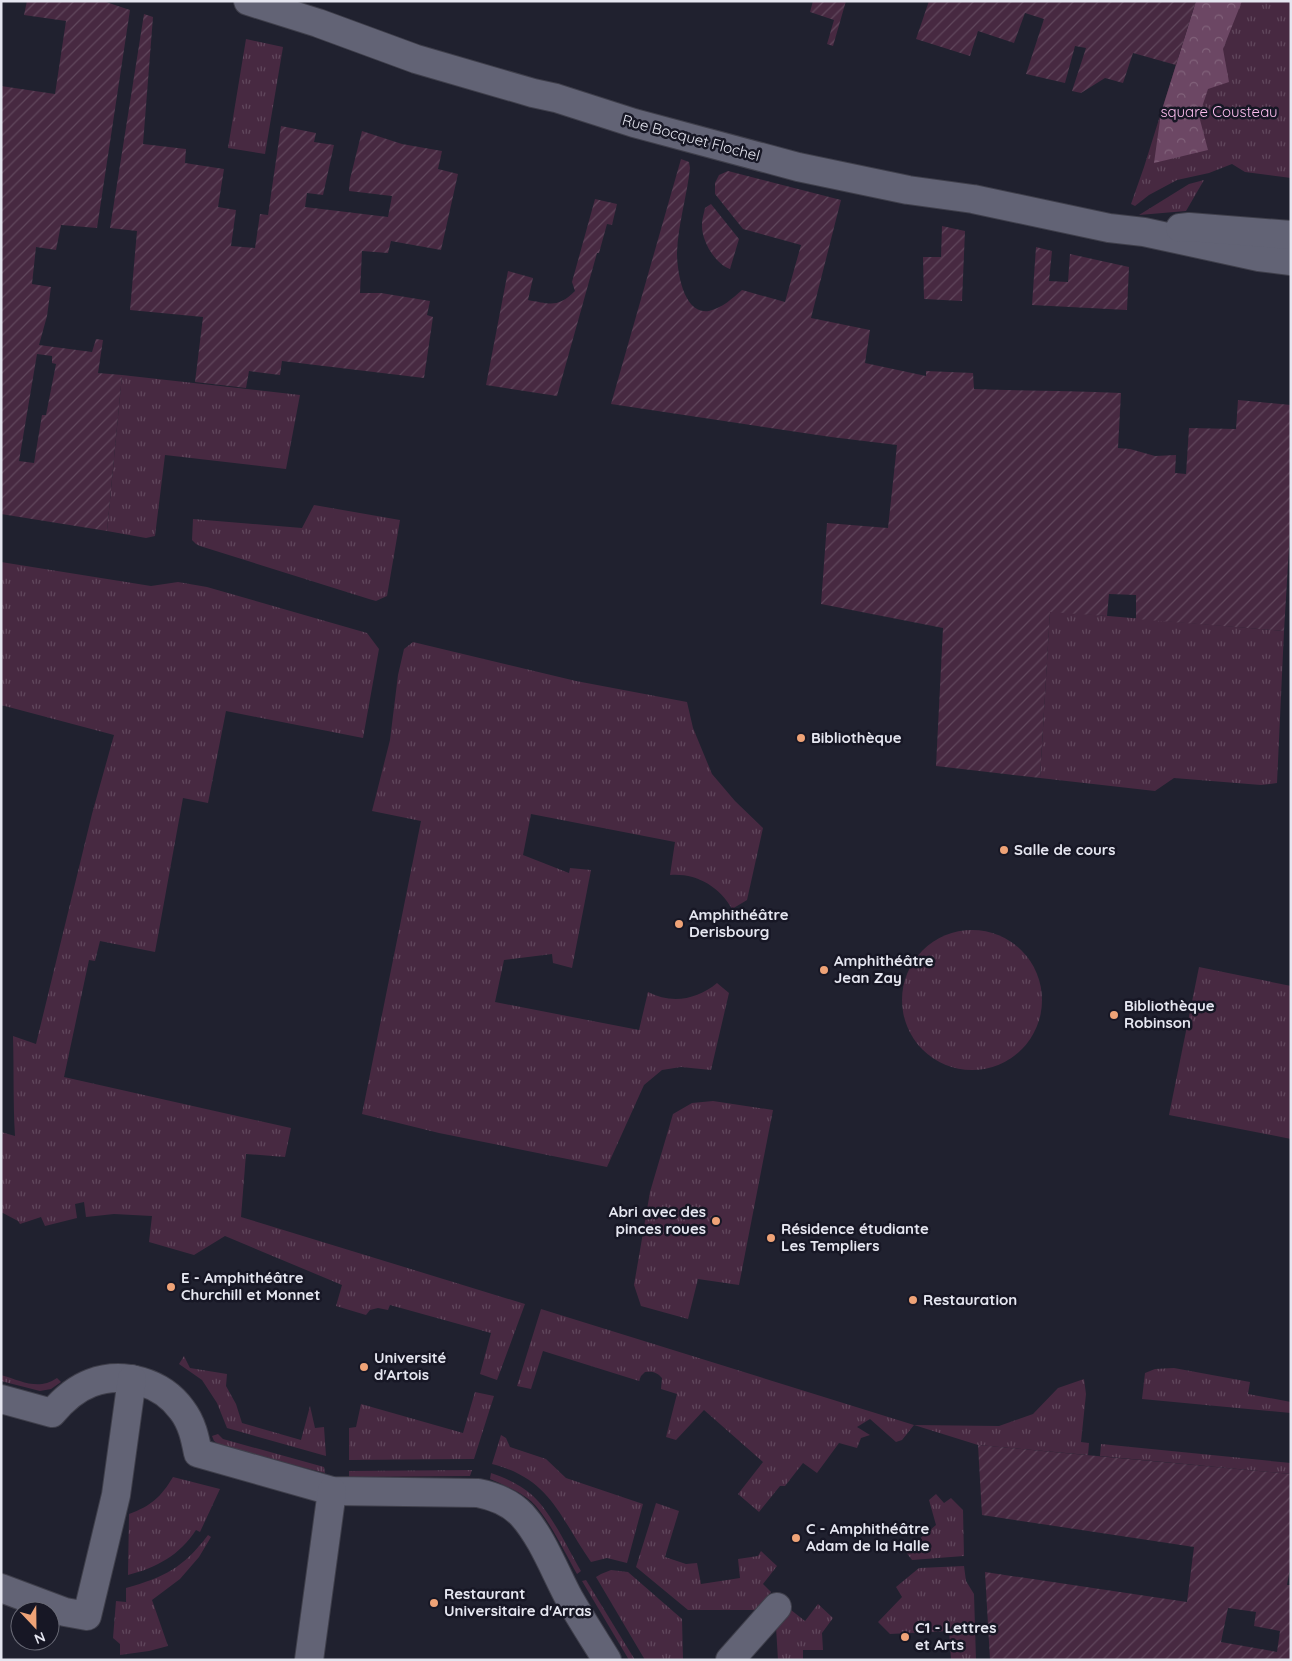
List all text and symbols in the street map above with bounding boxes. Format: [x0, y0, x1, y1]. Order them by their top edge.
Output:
park label: square Cousteau [1160, 102, 1278, 121]
street label: Rue Bocquet Flochel [620, 110, 762, 165]
place label: Bibliothèque [811, 728, 902, 747]
marker: Bibliothèque [795, 732, 807, 744]
place label: Salle de cours [1014, 840, 1116, 859]
marker: Salle de cours [998, 844, 1010, 856]
place label: Amphithéâtre Derisbourg [689, 905, 789, 941]
marker: Amphithéâtre Derisbourg [673, 918, 685, 930]
place label: Amphithéâtre Jean Zay [834, 951, 934, 987]
marker: Amphithéâtre Jean Zay [818, 964, 830, 976]
place label: Bibliothèque Robinson [1124, 996, 1215, 1032]
marker: Bibliothèque Robinson [1108, 1009, 1120, 1021]
place label: Abri avec des pinces roues [609, 1202, 706, 1238]
marker: Abri avec des pinces roues [710, 1215, 722, 1227]
place label: Résidence étudiante Les Templiers [781, 1219, 929, 1255]
marker: Résidence étudiante Les Templiers [765, 1232, 777, 1244]
place label: E - Amphithéâtre Churchill et Monnet [181, 1268, 320, 1304]
marker: E - Amphithéâtre Churchill et Monnet [165, 1281, 177, 1293]
place label: Restauration [923, 1290, 1017, 1309]
marker: Restauration [907, 1294, 919, 1306]
place label: Université d'Artois [374, 1348, 447, 1384]
marker: Université d'Artois [358, 1361, 370, 1373]
place label: C - Amphithéâtre Adam de la Halle [806, 1519, 930, 1555]
marker: C - Amphithéâtre Adam de la Halle [790, 1532, 802, 1544]
place label: Restaurant Universitaire d'Arras [444, 1584, 592, 1620]
marker: Restaurant Universitaire d'Arras [428, 1597, 440, 1609]
north arrow [10, 1601, 60, 1651]
place label: C1 - Lettres et Arts [915, 1618, 996, 1654]
text: N [32, 1628, 48, 1648]
marker: C1 - Lettres et Arts [899, 1631, 911, 1643]

